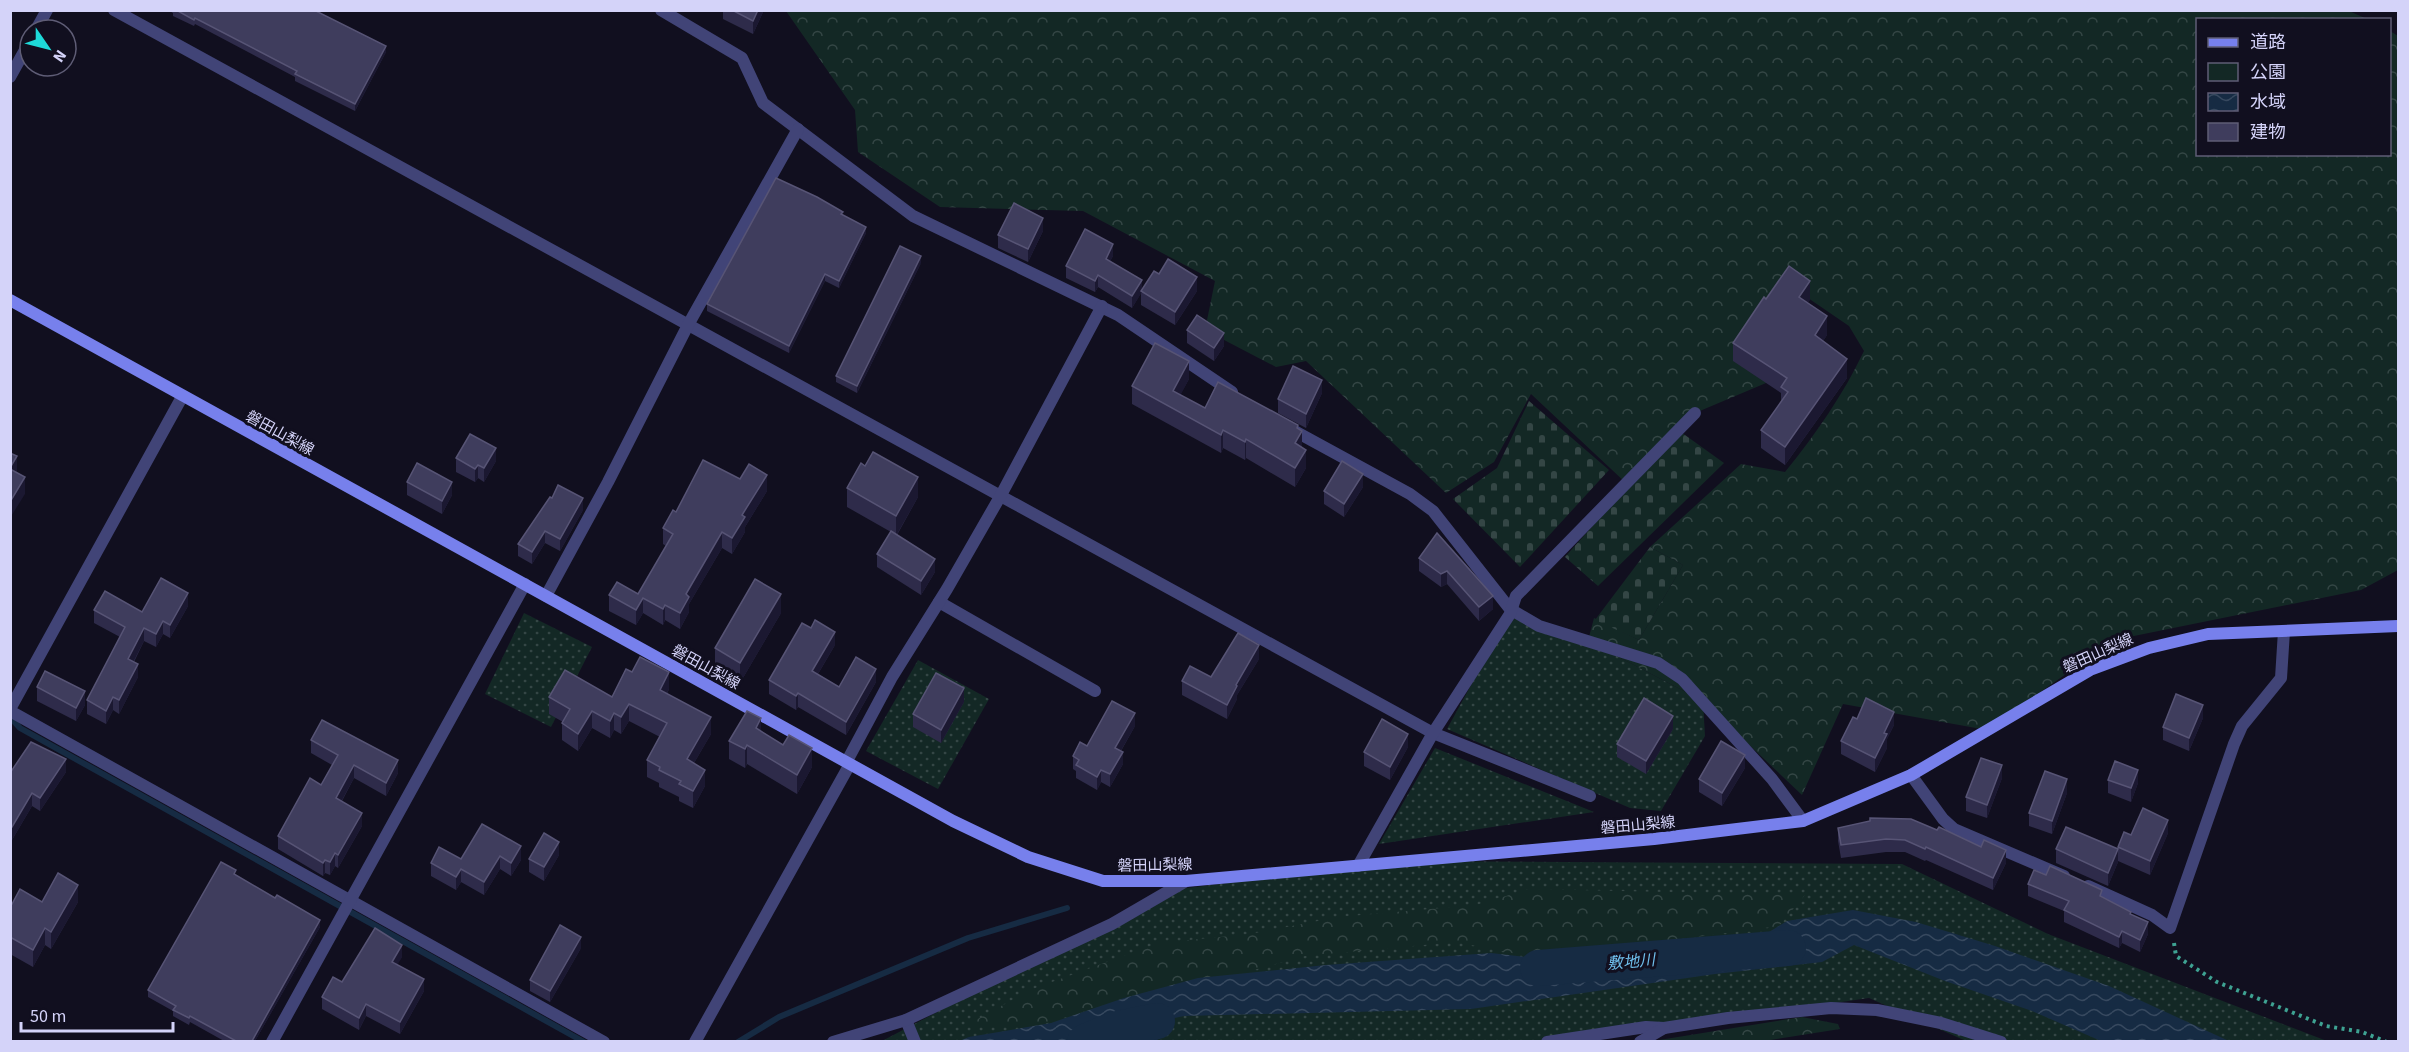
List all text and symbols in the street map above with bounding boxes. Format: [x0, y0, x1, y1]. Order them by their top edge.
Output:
north arrow [18, 18, 78, 78]
legend [2196, 18, 2391, 156]
text: 道路 [2250, 30, 2286, 55]
text: N [47, 45, 72, 67]
text: 公園 [2250, 60, 2286, 85]
text: 水域 [2250, 90, 2286, 115]
text: 建物 [2250, 120, 2286, 145]
street label: 磐田山梨線 [242, 406, 318, 461]
street label: 磐田山梨線 [2060, 629, 2137, 678]
street label: 磐田山梨線 [668, 640, 744, 695]
street label: 磐田山梨線 [1600, 812, 1676, 839]
street label: 磐田山梨線 [1117, 854, 1193, 877]
water label: 敷地川 [1606, 949, 1658, 975]
scale bar [21, 995, 172, 1033]
text: 50 m [30, 1004, 66, 1029]

